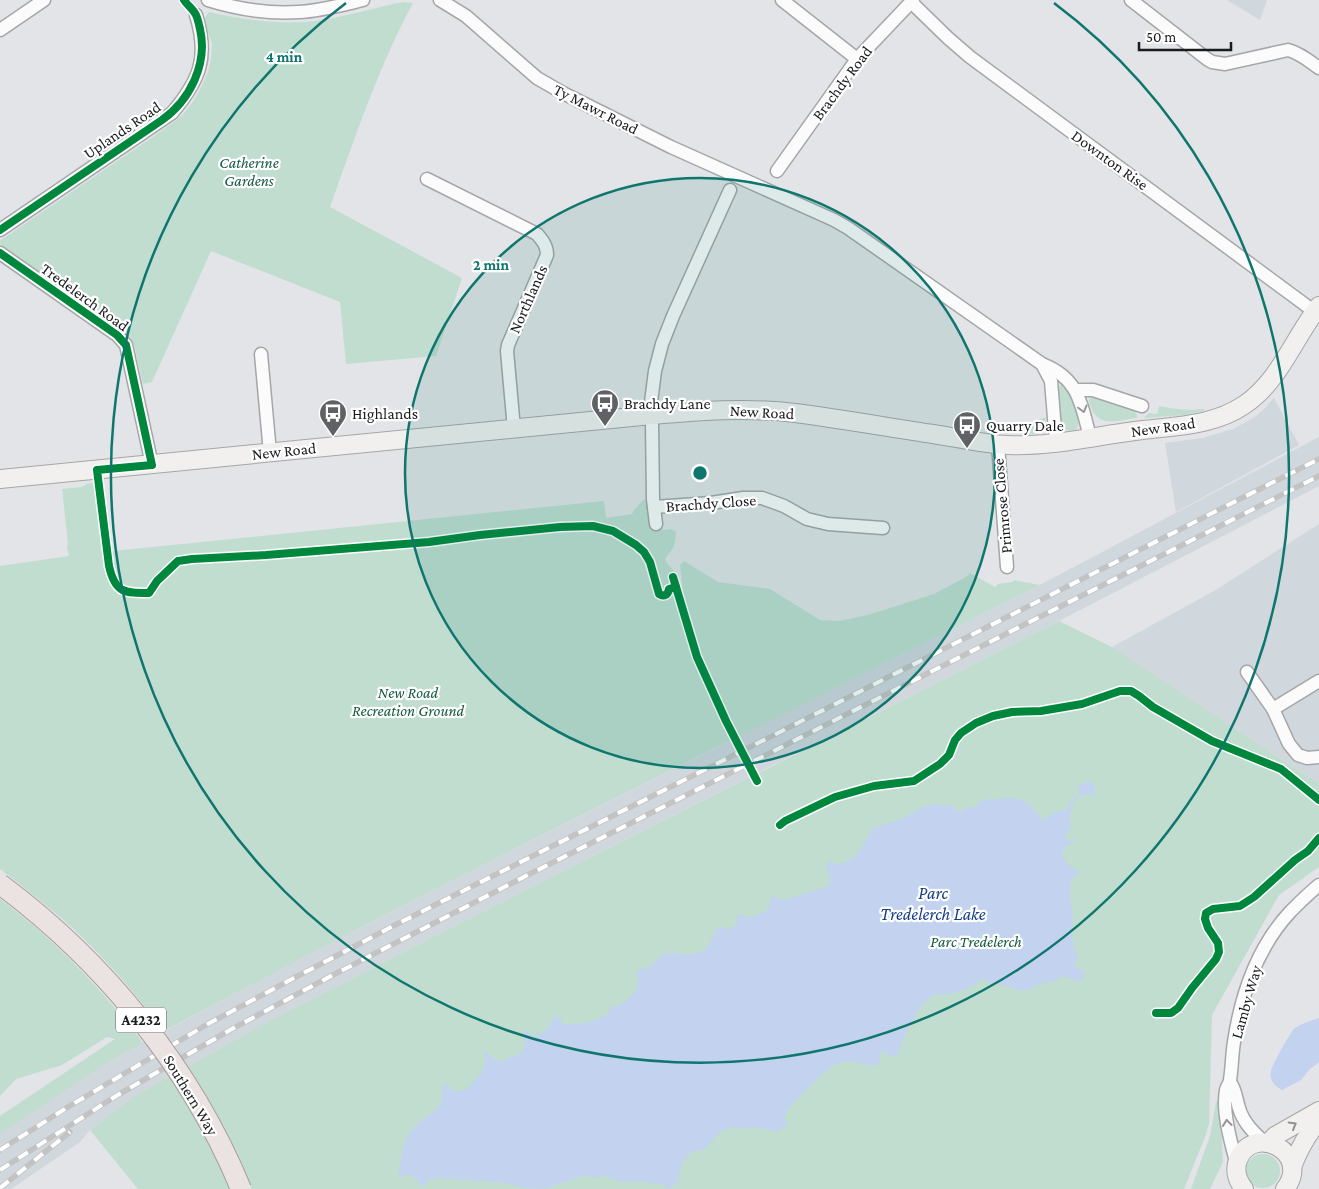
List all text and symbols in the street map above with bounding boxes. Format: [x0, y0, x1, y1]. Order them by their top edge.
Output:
scale bar [1139, 20, 1232, 52]
text: 50 m [1146, 29, 1176, 45]
street label: Brachdy Road [809, 42, 876, 124]
text: 4 min [266, 49, 303, 65]
street label: Ty Mawr Road [550, 80, 642, 139]
street label: Uplands Road [80, 98, 165, 163]
street label: Downton Rise [1069, 127, 1151, 193]
park label: Catherine Gardens [219, 154, 279, 189]
text: 2 min [473, 257, 509, 273]
street label: Tredelerch Road [38, 260, 132, 335]
street label: Northlands [505, 262, 551, 336]
bus stop icon: Brachdy Lane [590, 388, 620, 427]
place label: Brachdy Lane [624, 395, 711, 413]
bus stop icon: Highlands [318, 398, 348, 437]
street label: New Road [729, 402, 795, 422]
place label: Highlands [352, 405, 418, 423]
one-way arrow [1077, 405, 1087, 413]
bus stop icon: Quarry Dale [952, 410, 982, 449]
street label: New Road [1130, 414, 1197, 440]
place label: Quarry Dale [986, 417, 1064, 435]
street label: New Road [251, 439, 318, 463]
street label: Primrose Close [989, 458, 1015, 554]
centre of rings [691, 464, 709, 482]
street label: Brachdy Close [665, 491, 757, 516]
park label: New Road Recreation Ground [352, 684, 465, 719]
water label: Parc Tredelerch Lake [880, 883, 986, 924]
park label: Parc Tredelerch [930, 933, 1022, 950]
street label: Lamby Way [1227, 963, 1266, 1041]
road number: A4232 [116, 1008, 166, 1032]
street label: Southern Way [159, 1052, 222, 1139]
one-way arrow [1222, 1119, 1233, 1127]
one-way arrow [1288, 1122, 1297, 1132]

